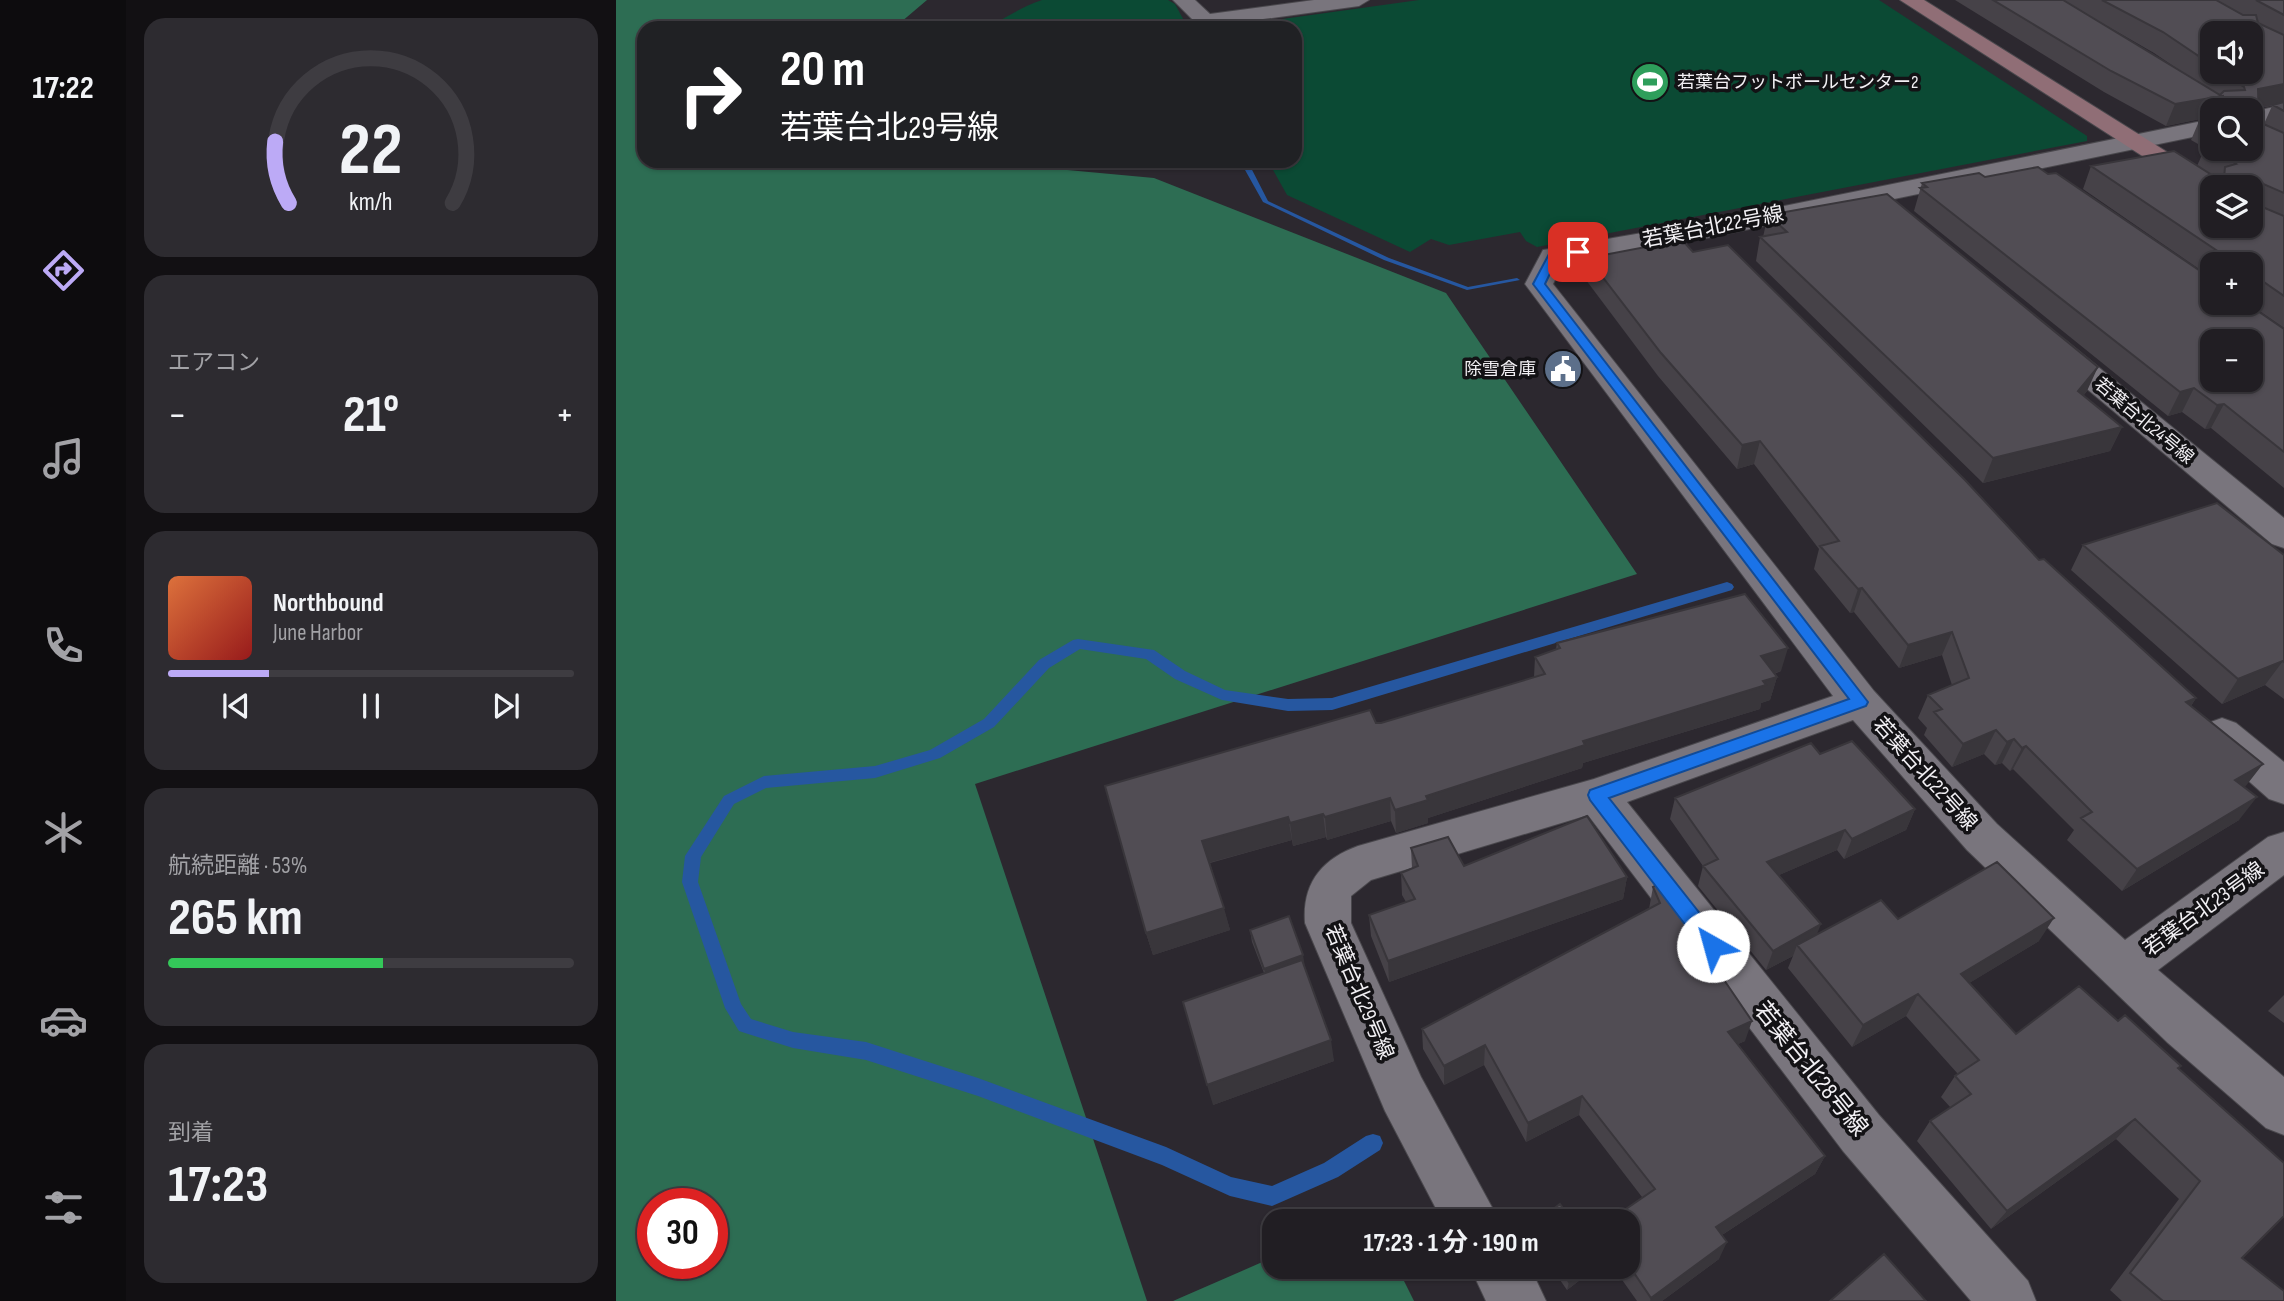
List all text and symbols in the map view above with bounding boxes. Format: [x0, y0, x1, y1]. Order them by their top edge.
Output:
map controls [2200, 21, 2263, 392]
button: sound [2200, 21, 2263, 84]
text: 20 m [780, 41, 865, 100]
icon: right [665, 49, 756, 140]
sports icon: 若葉台フットボールセンター2 [1629, 61, 1671, 103]
text: 17:22 [32, 69, 94, 108]
place label: 若葉台フットボールセンター2 [1677, 72, 1918, 93]
button: search [2200, 98, 2263, 161]
text: 22 [339, 108, 403, 196]
text: 若葉台北29号線 [780, 109, 999, 148]
button: layers [2200, 175, 2263, 238]
text: km/h [349, 187, 393, 218]
street label: 若葉台北22号線 [1640, 201, 1786, 253]
pin [1548, 222, 1608, 282]
icon: arrive [1559, 233, 1597, 271]
icon: directions [39, 246, 88, 295]
button: + [2200, 252, 2263, 315]
button: − [2200, 329, 2263, 392]
public building icon: 除雪倉庫 [1542, 348, 1584, 390]
text: エアコン [168, 349, 260, 377]
place label: 除雪倉庫 [1464, 359, 1536, 380]
street label: 若葉台北24号線 [2090, 373, 2198, 469]
text: 21° [343, 384, 399, 447]
text: − [168, 393, 187, 438]
text: + [555, 393, 574, 438]
icon: music [39, 434, 88, 483]
text: Northbound [273, 588, 384, 619]
text: June Harbor [273, 619, 363, 647]
icon: phone [39, 621, 88, 670]
icon: previous [217, 687, 255, 725]
icon: pause [352, 687, 390, 725]
icon: next [487, 687, 525, 725]
street label: 若葉台北22号線 [1868, 712, 1982, 836]
icon: climate [39, 808, 88, 857]
text: 航続距離 · 53% [168, 852, 307, 880]
street label: 若葉台北23号線 [2139, 857, 2269, 961]
text: 265 km [168, 887, 303, 950]
position arrow [1676, 909, 1750, 983]
street label: 若葉台北29号線 [1319, 921, 1399, 1063]
icon: car [39, 996, 88, 1045]
street label: 若葉台北28号線 [1748, 996, 1874, 1142]
text: 到着 [168, 1119, 214, 1147]
text: 17:23 [168, 1154, 268, 1217]
icon: filters [39, 1183, 88, 1232]
speed limit sign: 30 [637, 1188, 728, 1279]
text: 17:23 · 1 分 · 190 m [1363, 1228, 1539, 1259]

